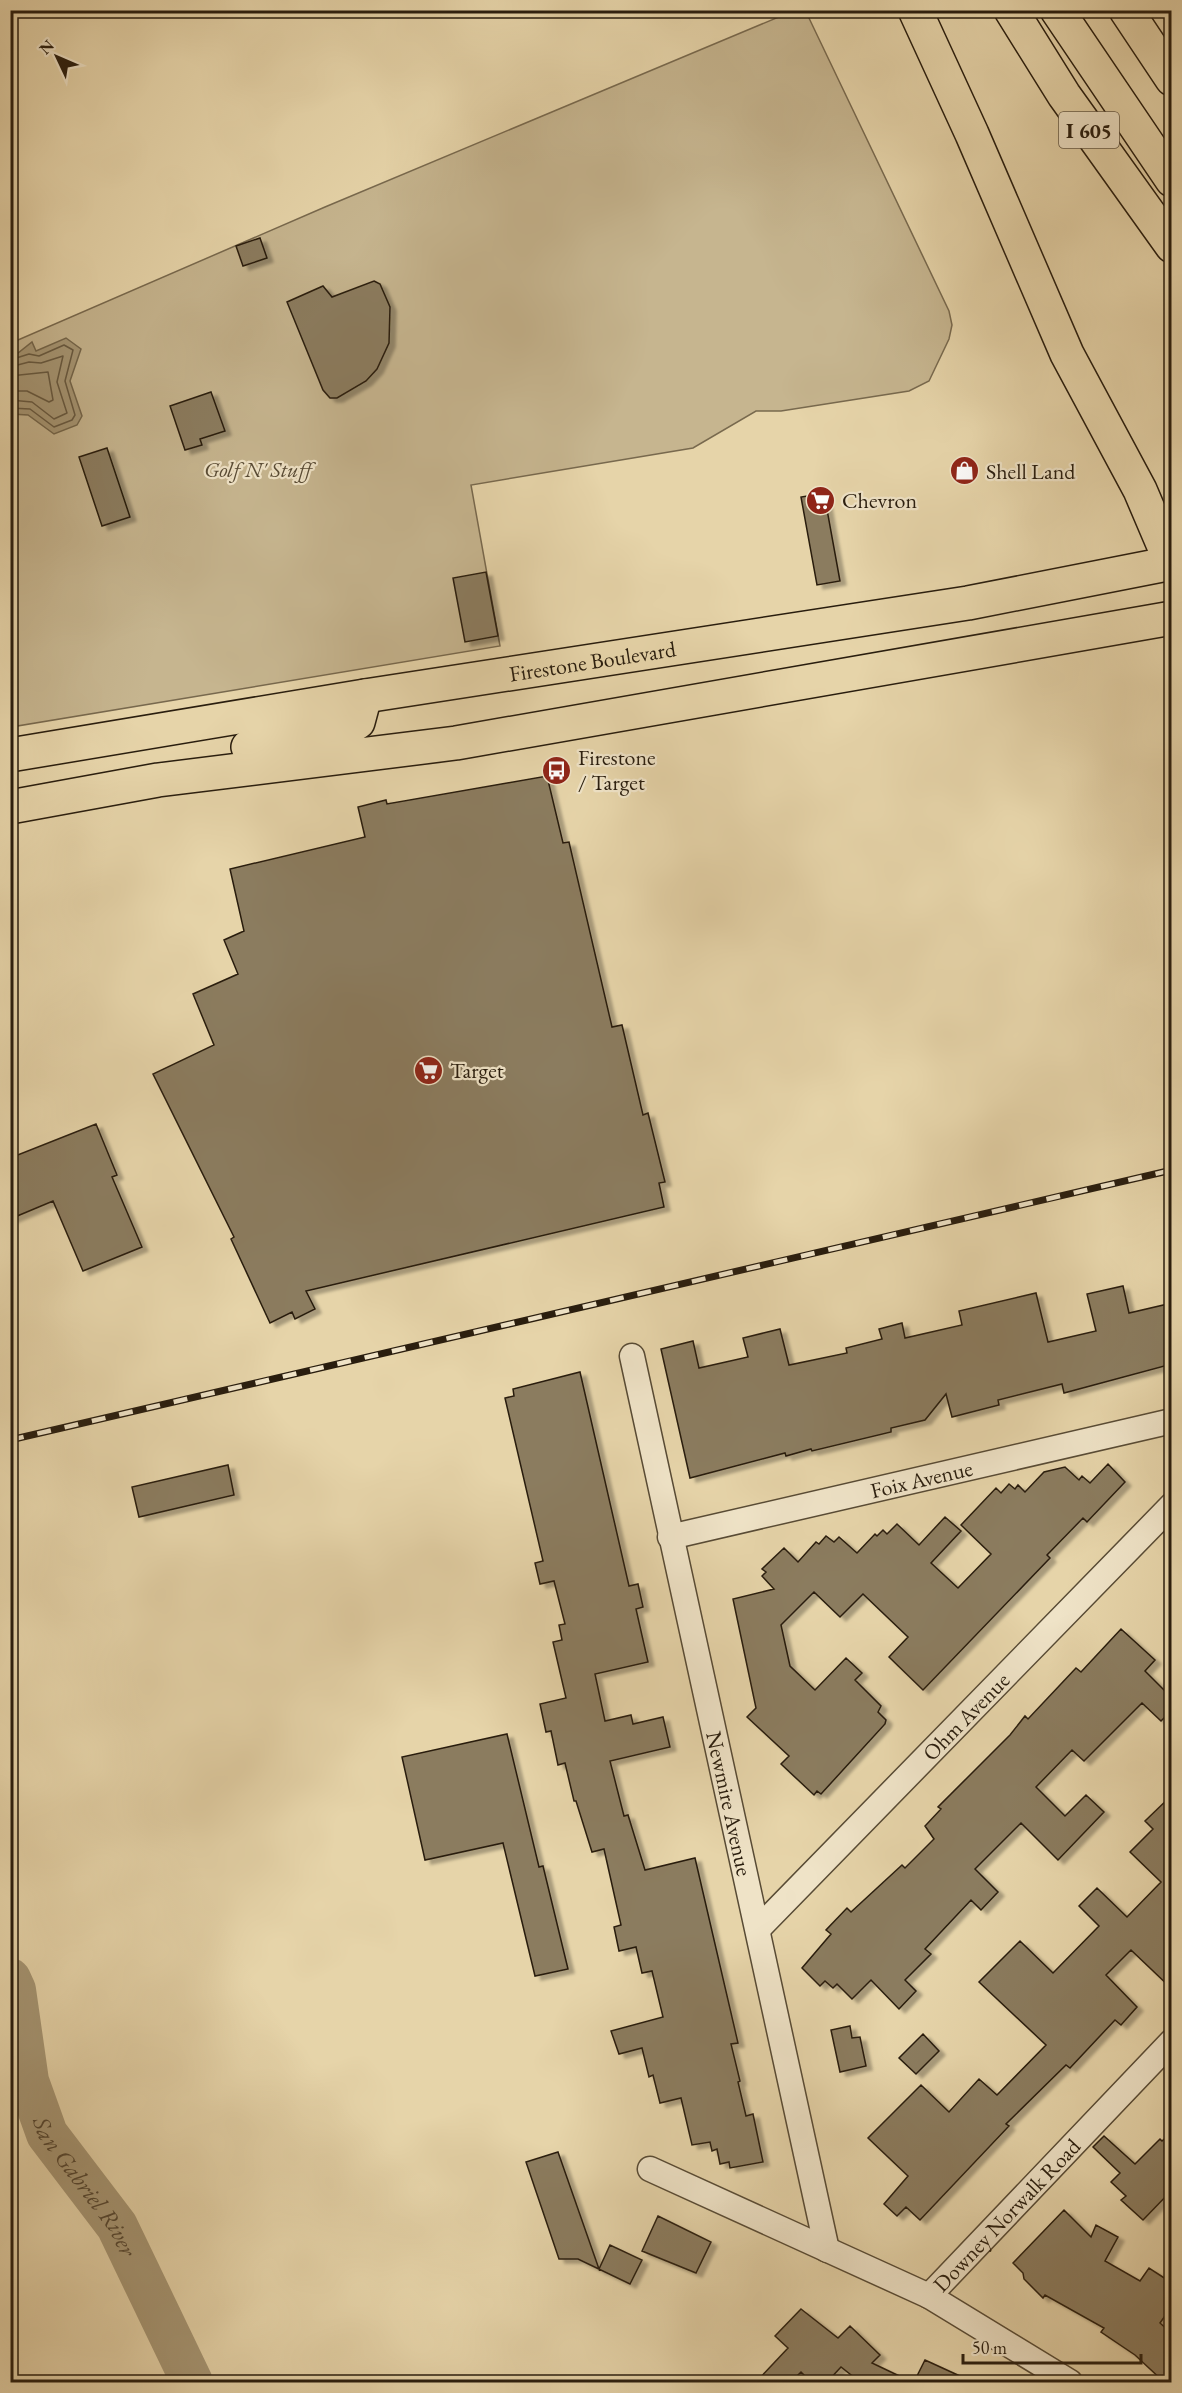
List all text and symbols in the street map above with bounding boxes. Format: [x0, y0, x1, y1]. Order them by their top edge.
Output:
north arrow [27, 27, 87, 87]
text: N [35, 35, 59, 59]
road number: I 605 [1059, 112, 1119, 148]
park label: Golf N' Stuff [204, 455, 316, 484]
shop icon: Shell Land [949, 455, 981, 487]
place label: Shell Land [986, 457, 1076, 486]
supermarket icon: Chevron [805, 484, 837, 516]
place label: Chevron [842, 486, 917, 515]
street label: Firestone Boulevard [507, 634, 679, 688]
place label: Firestone / Target [578, 743, 656, 797]
bus stop icon: Firestone / Target [541, 754, 573, 786]
supermarket icon: Target [413, 1054, 445, 1086]
place label: Target [450, 1056, 504, 1085]
street label: Foix Avenue [867, 1453, 976, 1505]
street label: Ohm Avenue [916, 1665, 1016, 1767]
street label: Newmire Avenue [700, 1728, 760, 1879]
water label: San Gabriel River [26, 2111, 145, 2263]
street label: Downey Norwalk Road [926, 2131, 1087, 2298]
scale bar [963, 2327, 1142, 2365]
text: 50 m [972, 2336, 1007, 2359]

